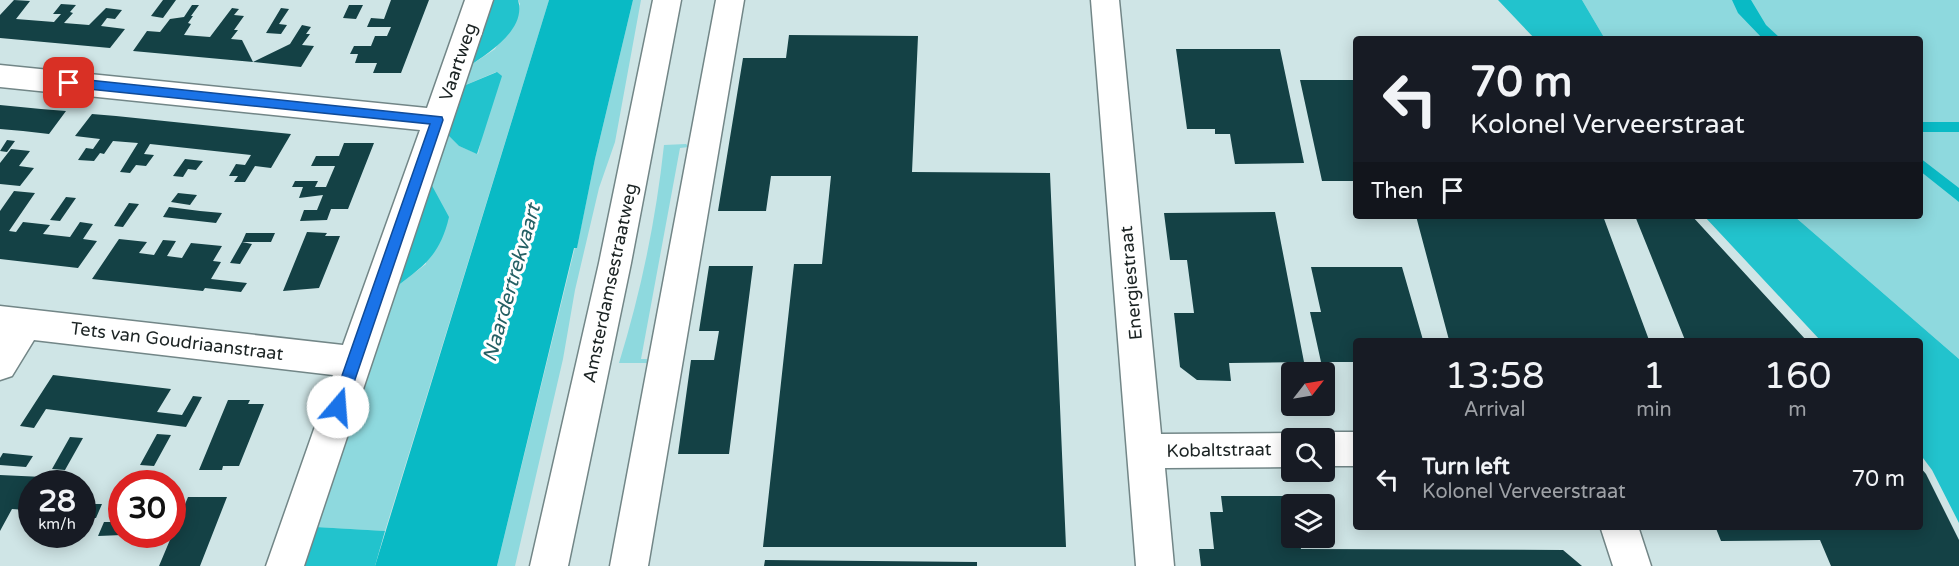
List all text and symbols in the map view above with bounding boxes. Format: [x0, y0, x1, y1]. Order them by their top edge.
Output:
street label: Vaartweg [434, 20, 482, 104]
pin [43, 57, 94, 108]
text: 70 m [1470, 57, 1572, 108]
icon: left [1371, 60, 1449, 138]
icon: arrive [52, 66, 85, 99]
text: Kolonel Verveerstraat [1470, 108, 1745, 141]
icon: arrive [1436, 174, 1469, 207]
text: Then [1371, 178, 1424, 204]
street label: Amsterdamsestraatweg [578, 181, 642, 385]
water label: Naardertrekvaart [478, 199, 547, 365]
street label: Energiestraat [1115, 225, 1147, 341]
street label: Tets van Goudriaanstraat [69, 317, 285, 365]
text: 13:58 [1445, 355, 1545, 398]
text: 1 [1643, 355, 1665, 398]
text: 160 [1763, 355, 1831, 398]
north arrow [1281, 362, 1335, 416]
map controls [1281, 362, 1335, 548]
position arrow [306, 375, 370, 439]
text: Arrival [1464, 398, 1526, 422]
text: min [1636, 398, 1672, 422]
text: m [1788, 398, 1807, 422]
button: search [1281, 428, 1335, 482]
street label: Kobaltstraat [1166, 438, 1272, 462]
text: Turn left [1422, 454, 1510, 480]
icon: left [1371, 463, 1404, 496]
text: 70 m [1851, 466, 1905, 492]
speed limit sign: 30 [108, 470, 186, 548]
text: Kolonel Verveerstraat [1422, 480, 1626, 504]
text: 28 [38, 483, 76, 520]
button: layers [1281, 494, 1335, 548]
text: km/h [38, 515, 76, 533]

